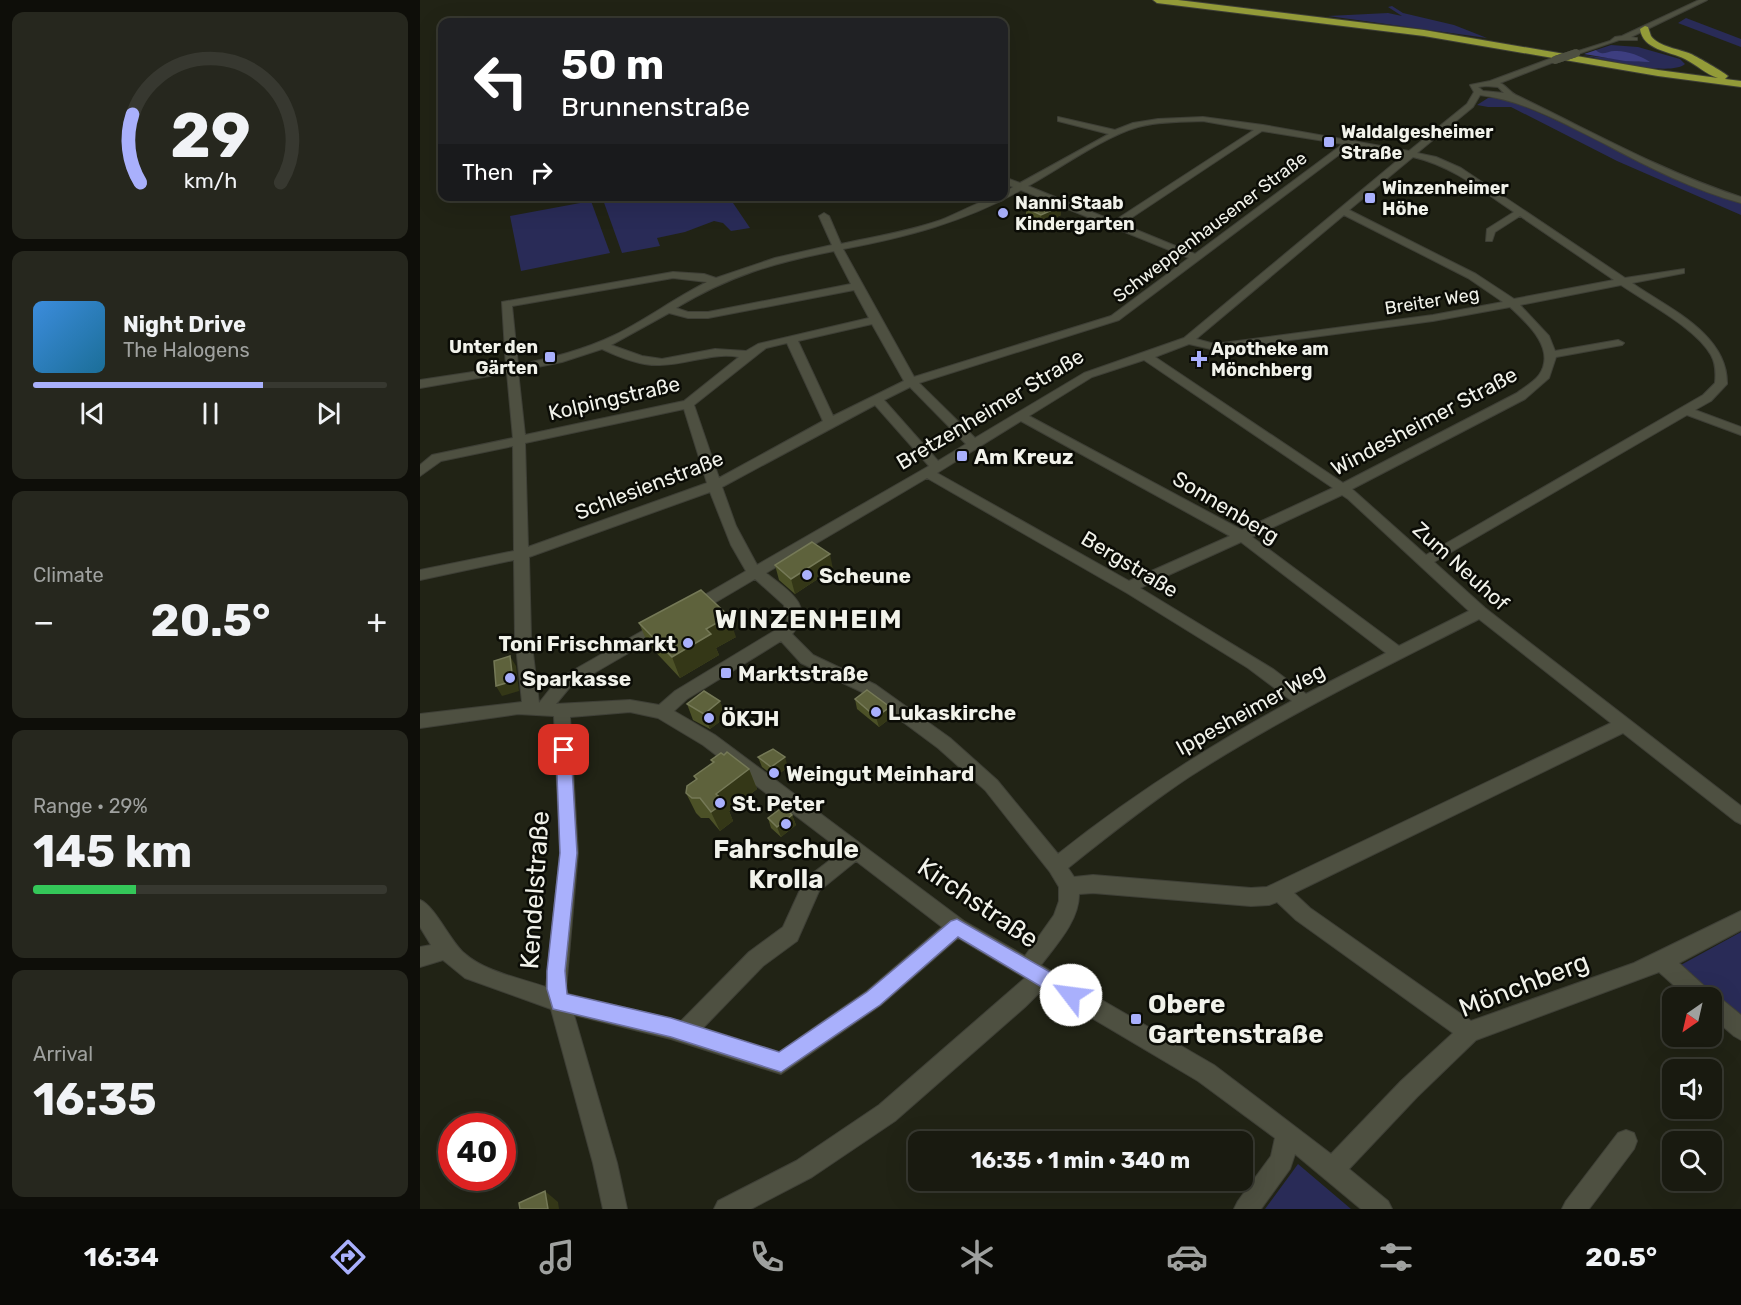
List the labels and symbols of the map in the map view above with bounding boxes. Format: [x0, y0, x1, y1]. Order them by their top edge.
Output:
place label: Waldalgesheimer Straße [1341, 121, 1493, 164]
marker: Waldalgesheimer Straße [1322, 135, 1336, 149]
street label: Schweppenhausener Straße [1109, 147, 1311, 307]
place label: Winzenheimer Höhe [1382, 177, 1509, 220]
marker: Winzenheimer Höhe [1363, 191, 1377, 205]
place label: Nanni Staab Kindergarten [1015, 192, 1135, 235]
marker: Nanni Staab Kindergarten [996, 206, 1010, 220]
street label: Breiter Weg [1383, 283, 1481, 319]
place label: Unter den Gärten [449, 336, 538, 379]
place label: Apotheke am Mönchberg [1211, 338, 1329, 381]
street label: Bretzenheimer Straße [892, 343, 1088, 475]
marker: Unter den Gärten [543, 350, 557, 364]
marker: Apotheke am Mönchberg [1192, 352, 1206, 366]
street label: Windesheimer Straße [1327, 361, 1521, 481]
street label: Kolpingstraße [546, 371, 682, 425]
place label: Am Kreuz [974, 444, 1074, 469]
street label: Schlesienstraße [571, 445, 727, 525]
marker: Am Kreuz [955, 449, 969, 463]
street label: Sonnenberg [1168, 465, 1284, 549]
street label: Zum Neuhof [1408, 516, 1514, 616]
street label: Bergstraße [1077, 525, 1183, 603]
place label: Scheune [819, 563, 911, 588]
marker: Scheune [800, 568, 814, 582]
district label: WINZENHEIM [715, 603, 903, 635]
place label: Toni Frischmarkt [499, 631, 676, 656]
marker: Toni Frischmarkt [681, 636, 695, 650]
street label: Ippesheimer Weg [1171, 658, 1329, 760]
place label: Marktstraße [738, 661, 868, 686]
place label: Sparkasse [522, 666, 631, 691]
marker: Marktstraße [719, 666, 733, 680]
marker: Sparkasse [503, 671, 517, 685]
place label: Lukaskirche [888, 700, 1016, 725]
marker: Lukaskirche [869, 705, 883, 719]
place label: ÖKJH [721, 706, 779, 731]
marker: ÖKJH [702, 711, 716, 725]
pin [538, 724, 589, 775]
place label: Weingut Meinhard [786, 761, 974, 786]
marker: Weingut Meinhard [767, 766, 781, 780]
place label: St. Peter [732, 791, 825, 816]
marker: St. Peter [713, 796, 727, 810]
street label: Kendelstraße [514, 810, 556, 970]
marker: Fahrschule Krolla [779, 817, 793, 831]
place label: Fahrschule Krolla [713, 834, 859, 895]
street label: Kirchstraße [912, 851, 1044, 955]
street label: Mönchberg [1455, 946, 1593, 1024]
position arrow [1039, 963, 1103, 1027]
north arrow [1662, 987, 1722, 1047]
place label: Obere Gartenstraße [1148, 989, 1324, 1050]
marker: Obere Gartenstraße [1129, 1012, 1143, 1026]
speed limit sign: 40 [438, 1113, 516, 1191]

